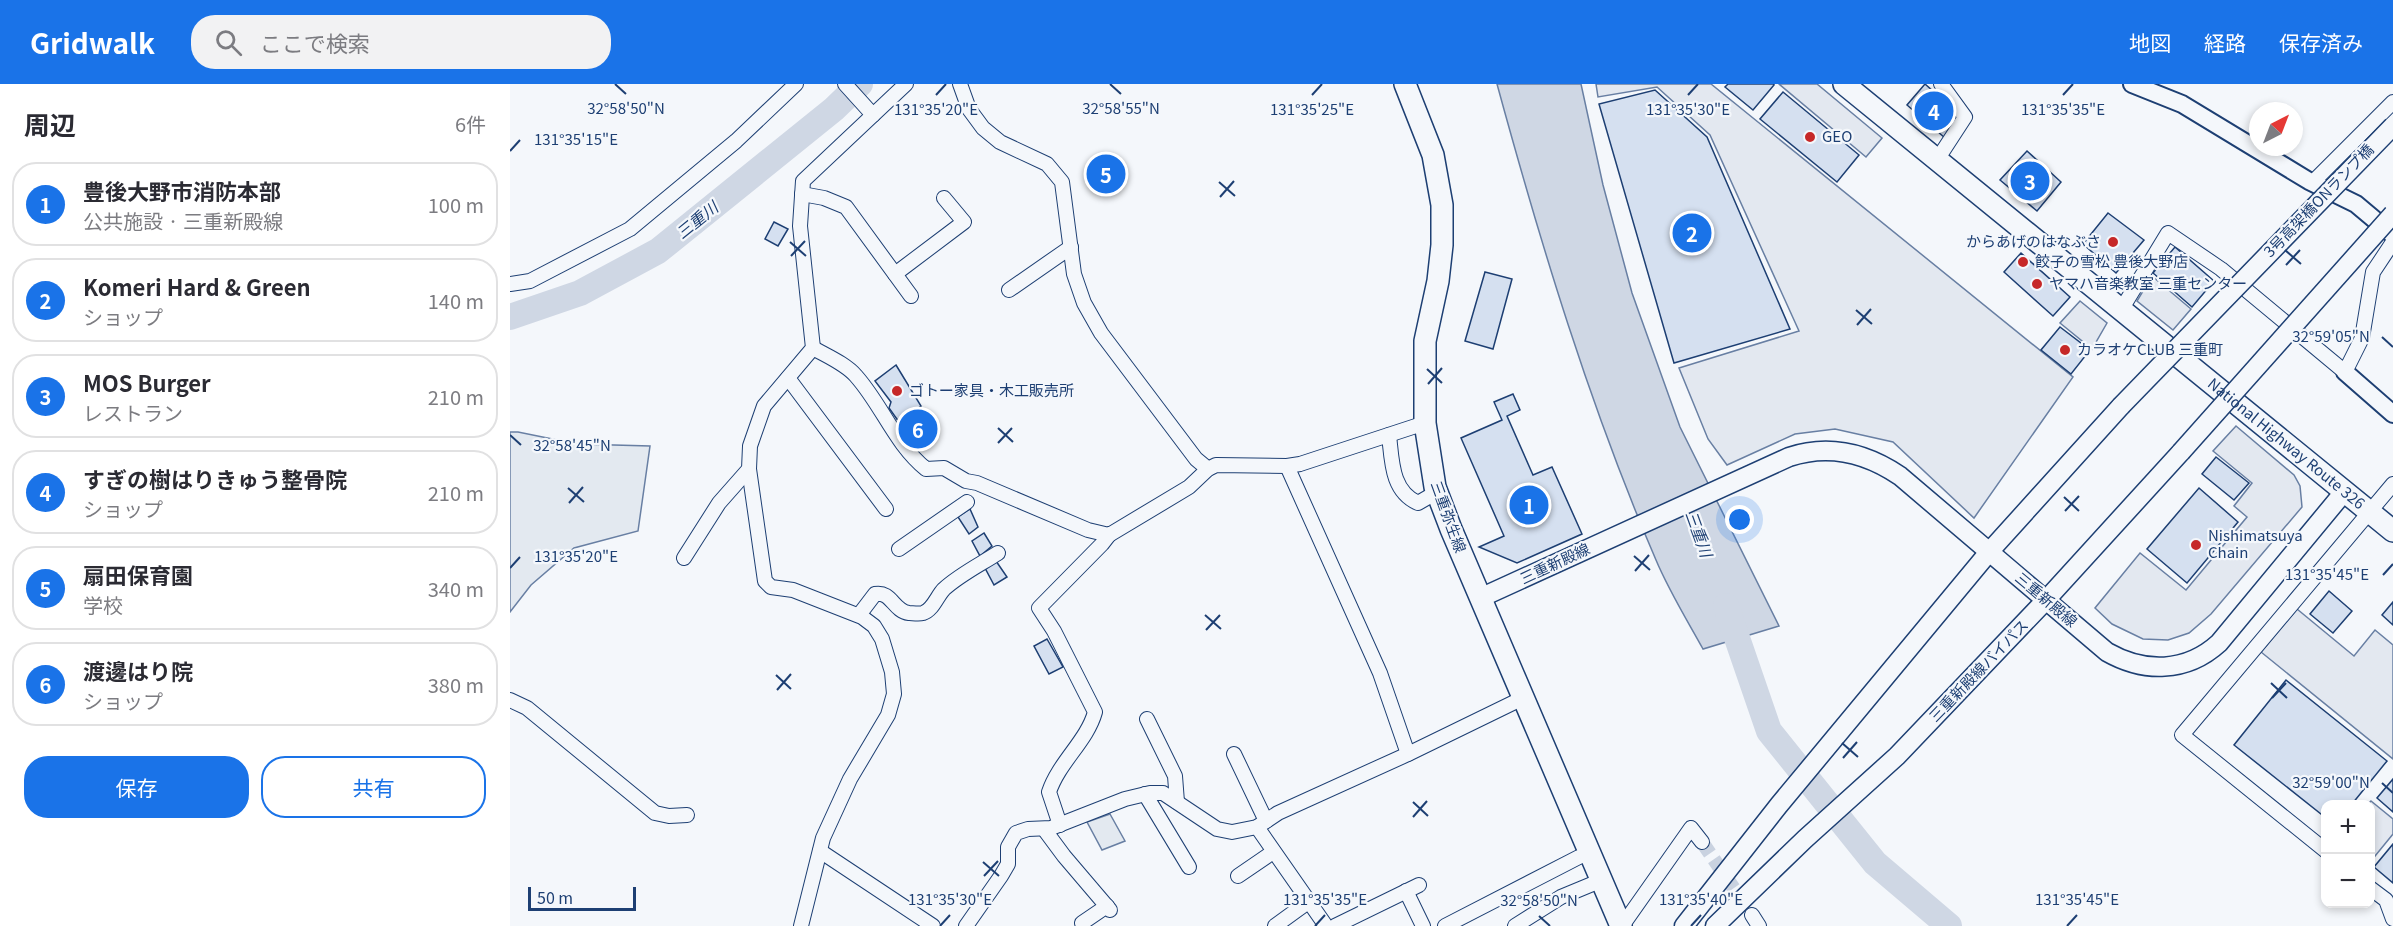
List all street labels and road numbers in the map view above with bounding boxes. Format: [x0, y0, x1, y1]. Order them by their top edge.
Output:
street label: 3号高架橋ONランプ橋 [2258, 139, 2378, 261]
street label: National Highway Route 326 [2204, 372, 2370, 513]
street label: 三重弥生線 [1427, 478, 1472, 555]
street label: 三重新殿線 [1516, 537, 1593, 588]
street label: 三重新殿線 [2011, 567, 2082, 631]
street label: 三重新殿線バイパス [1924, 614, 2032, 726]

